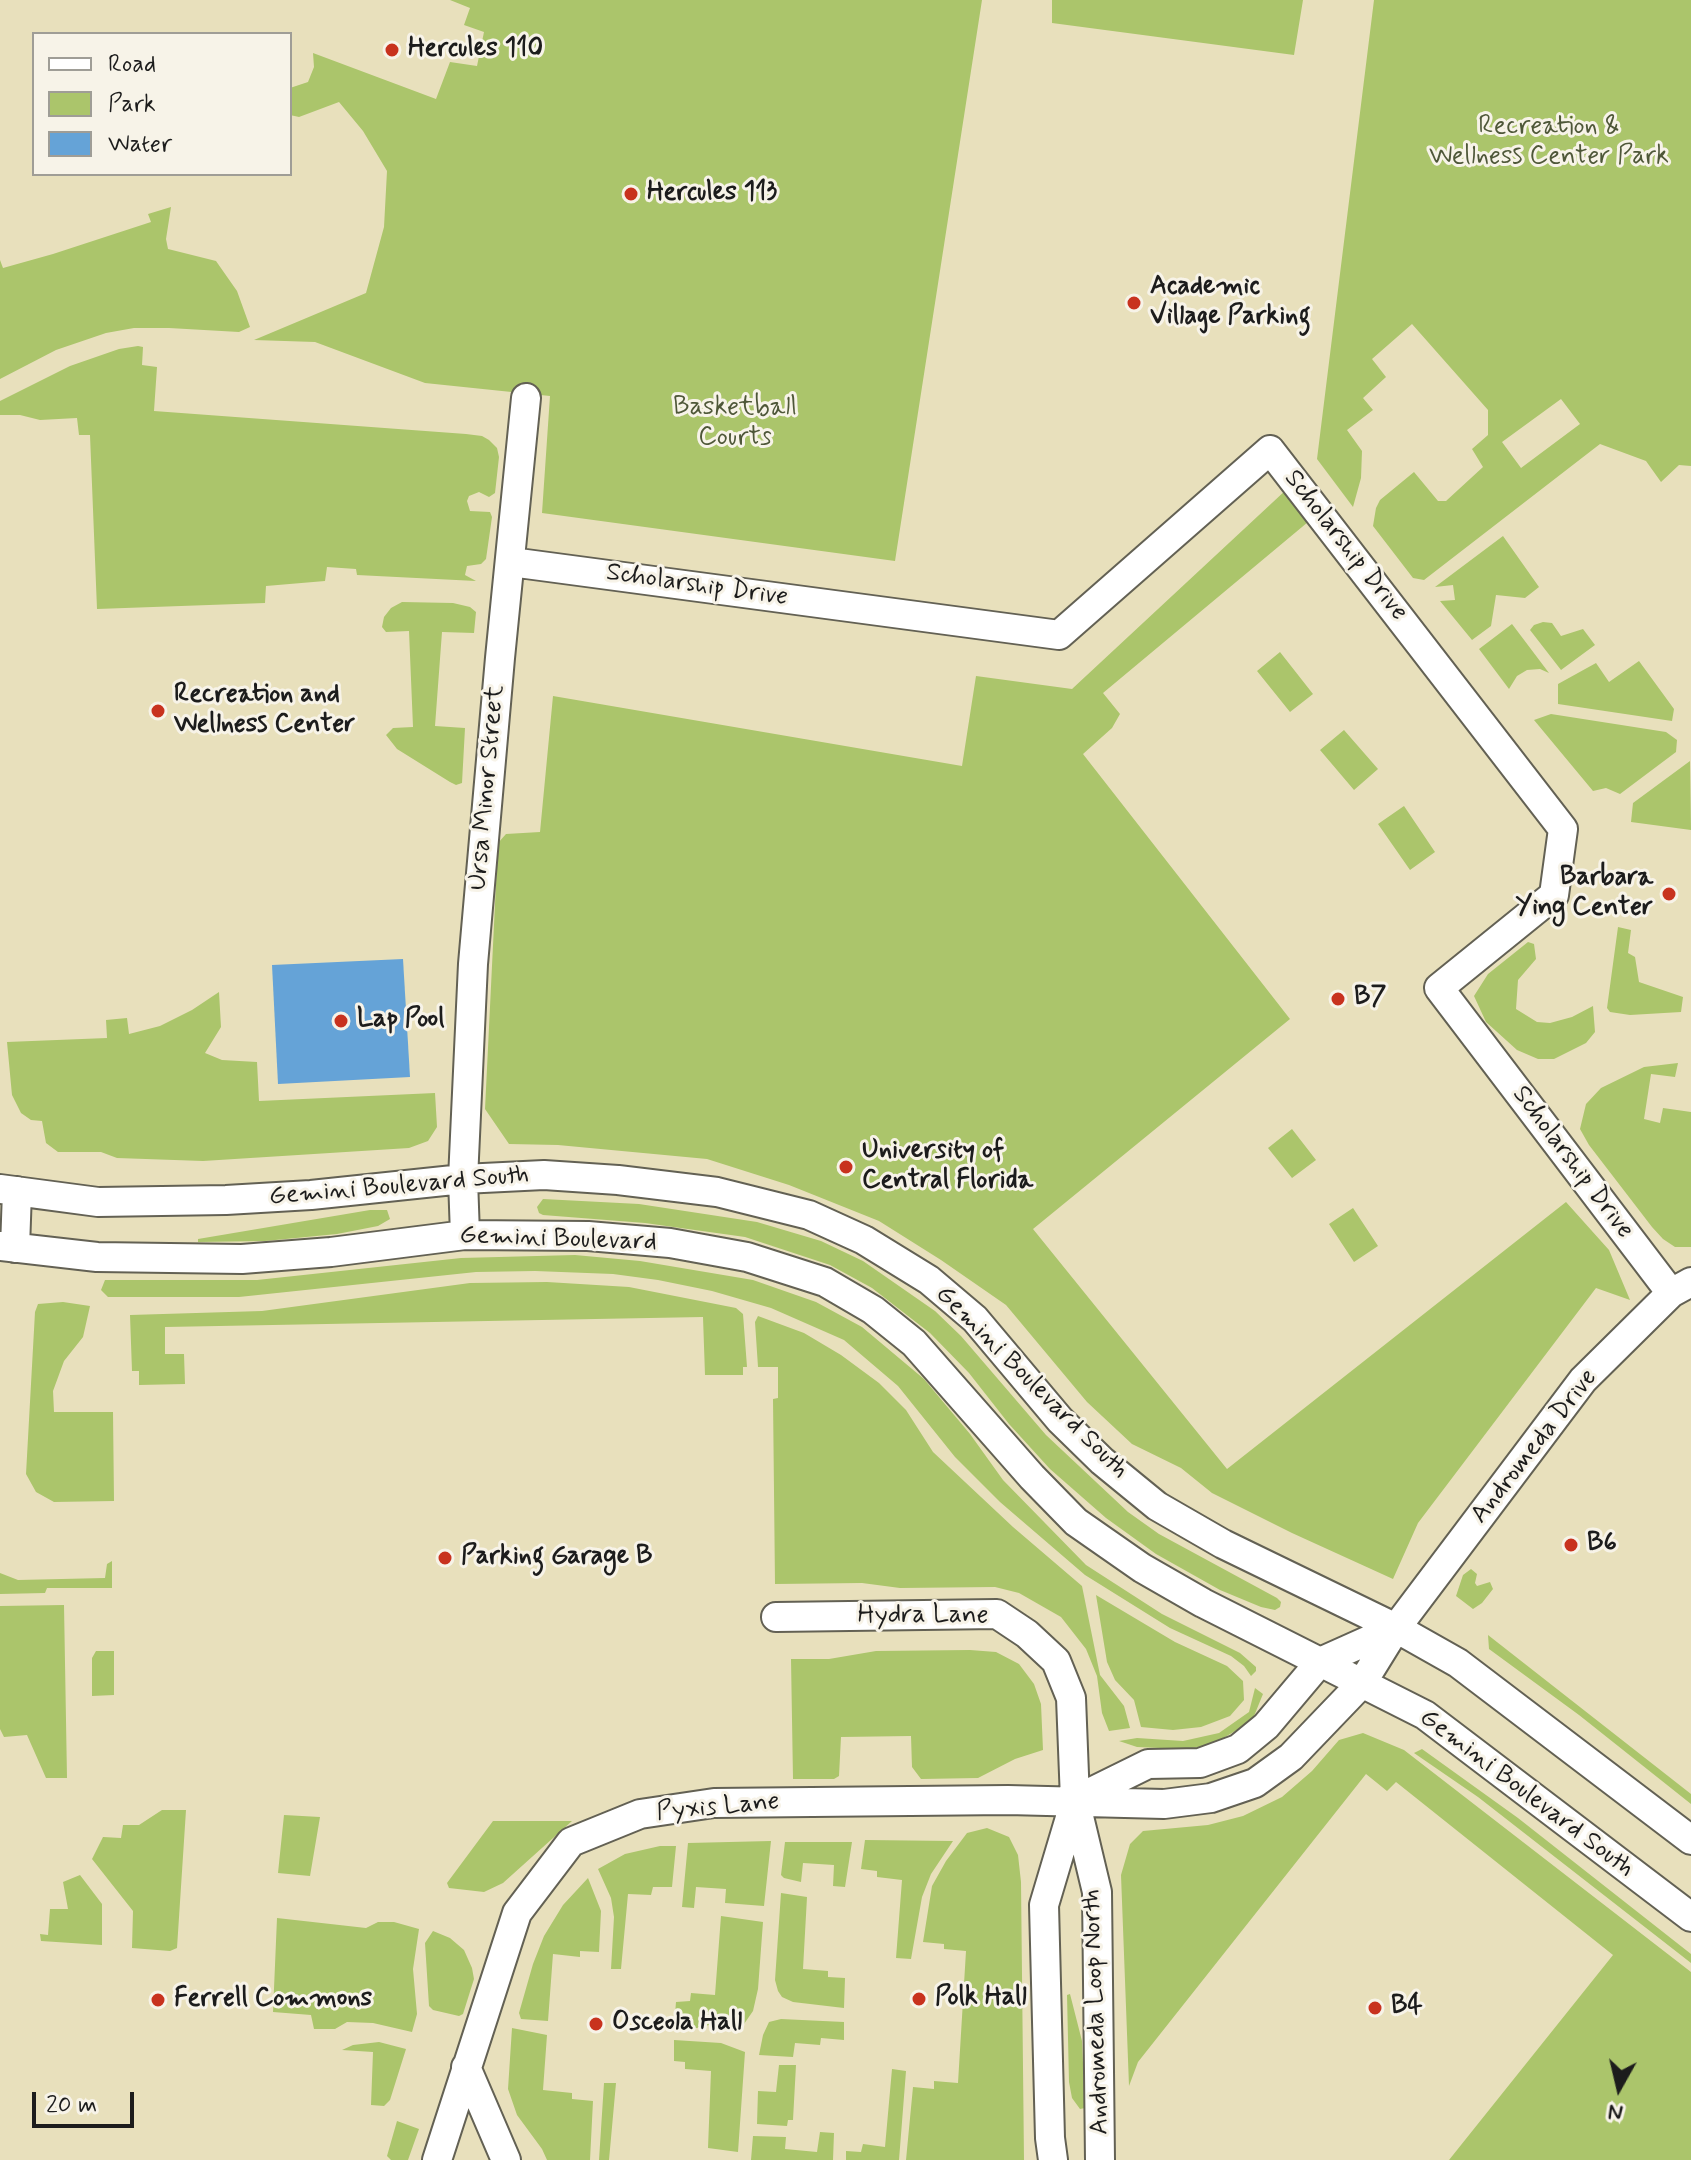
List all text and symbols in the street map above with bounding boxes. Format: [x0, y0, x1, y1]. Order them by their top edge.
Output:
legend [32, 32, 292, 176]
place label: Hercules 110 [408, 34, 543, 66]
marker: Hercules 110 [383, 41, 401, 59]
text: Road [108, 49, 156, 80]
text: Park [108, 89, 156, 120]
park label: Recreation & Wellness Center Park [1429, 112, 1669, 174]
text: Water [108, 129, 172, 160]
place label: Hercules 113 [647, 178, 777, 210]
marker: Hercules 113 [622, 185, 640, 203]
place label: Academic Village Parking [1150, 272, 1311, 334]
marker: Academic Village Parking [1125, 294, 1143, 312]
park label: Basketball Courts [673, 393, 797, 454]
street label: Scholarship Drive [1276, 464, 1414, 628]
street label: Scholarship Drive [604, 558, 790, 614]
place label: Recreation and Wellness Center [174, 680, 355, 742]
street label: Ursa Minor Street [463, 684, 513, 892]
marker: Recreation and Wellness Center [149, 702, 167, 720]
place label: Barbara Ying Center [1515, 863, 1653, 924]
marker: Barbara Ying Center [1660, 885, 1678, 903]
place label: B7 [1354, 983, 1386, 1015]
marker: B7 [1329, 990, 1347, 1008]
place label: Lap Pool [357, 1005, 445, 1037]
marker: Lap Pool [332, 1012, 350, 1030]
street label: Scholarship Drive [1504, 1080, 1640, 1246]
place label: University of Central Florida [862, 1136, 1033, 1198]
marker: University of Central Florida [837, 1158, 855, 1176]
street label: Gemini Boulevard South [268, 1160, 530, 1214]
street label: Gemini Boulevard [459, 1221, 657, 1259]
street label: Gemini Boulevard South [928, 1280, 1134, 1486]
street label: Andromeda Drive [1465, 1364, 1605, 1530]
place label: B6 [1587, 1529, 1617, 1561]
marker: B6 [1562, 1536, 1580, 1554]
place label: Parking Garage B [461, 1542, 652, 1574]
marker: Parking Garage B [436, 1549, 454, 1567]
street label: Hydra Lane [858, 1601, 988, 1633]
street label: Gemini Boulevard South [1412, 1703, 1640, 1885]
street label: Pyxis Lane [655, 1787, 781, 1829]
street label: Andromeda Loop North [1077, 1889, 1117, 2135]
place label: Polk Hall [935, 1983, 1027, 2015]
place label: Ferrell Commons [174, 1984, 372, 2016]
marker: Polk Hall [910, 1990, 928, 2008]
marker: Ferrell Commons [149, 1991, 167, 2009]
place label: B4 [1391, 1992, 1423, 2024]
marker: B4 [1366, 1999, 1384, 2017]
place label: Osceola Hall [612, 2008, 742, 2040]
marker: Osceola Hall [587, 2015, 605, 2033]
north arrow [1579, 2048, 1659, 2128]
scale bar [36, 2076, 138, 2126]
text: 20 m [46, 2090, 97, 2121]
text: N [1606, 2097, 1625, 2127]

